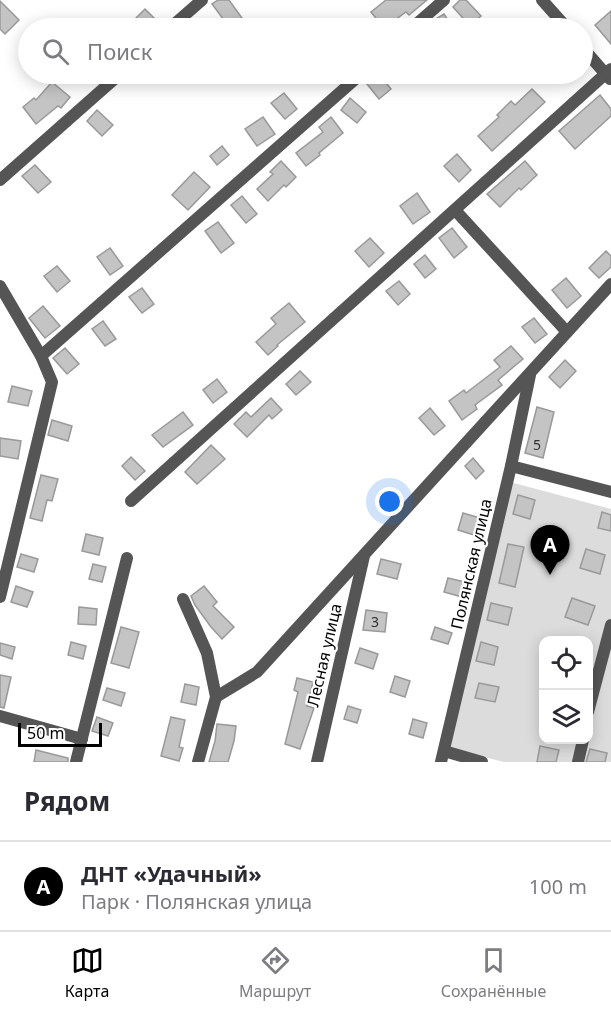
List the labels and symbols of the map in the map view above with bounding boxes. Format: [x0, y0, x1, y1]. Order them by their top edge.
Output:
house number: 5 [533, 435, 541, 454]
your location [375, 487, 404, 516]
street label: Полянская улица [445, 497, 497, 631]
pin: A [530, 526, 570, 575]
street label: Лесная улица [301, 601, 347, 709]
house number: 3 [371, 612, 379, 631]
scale bar [18, 720, 102, 748]

